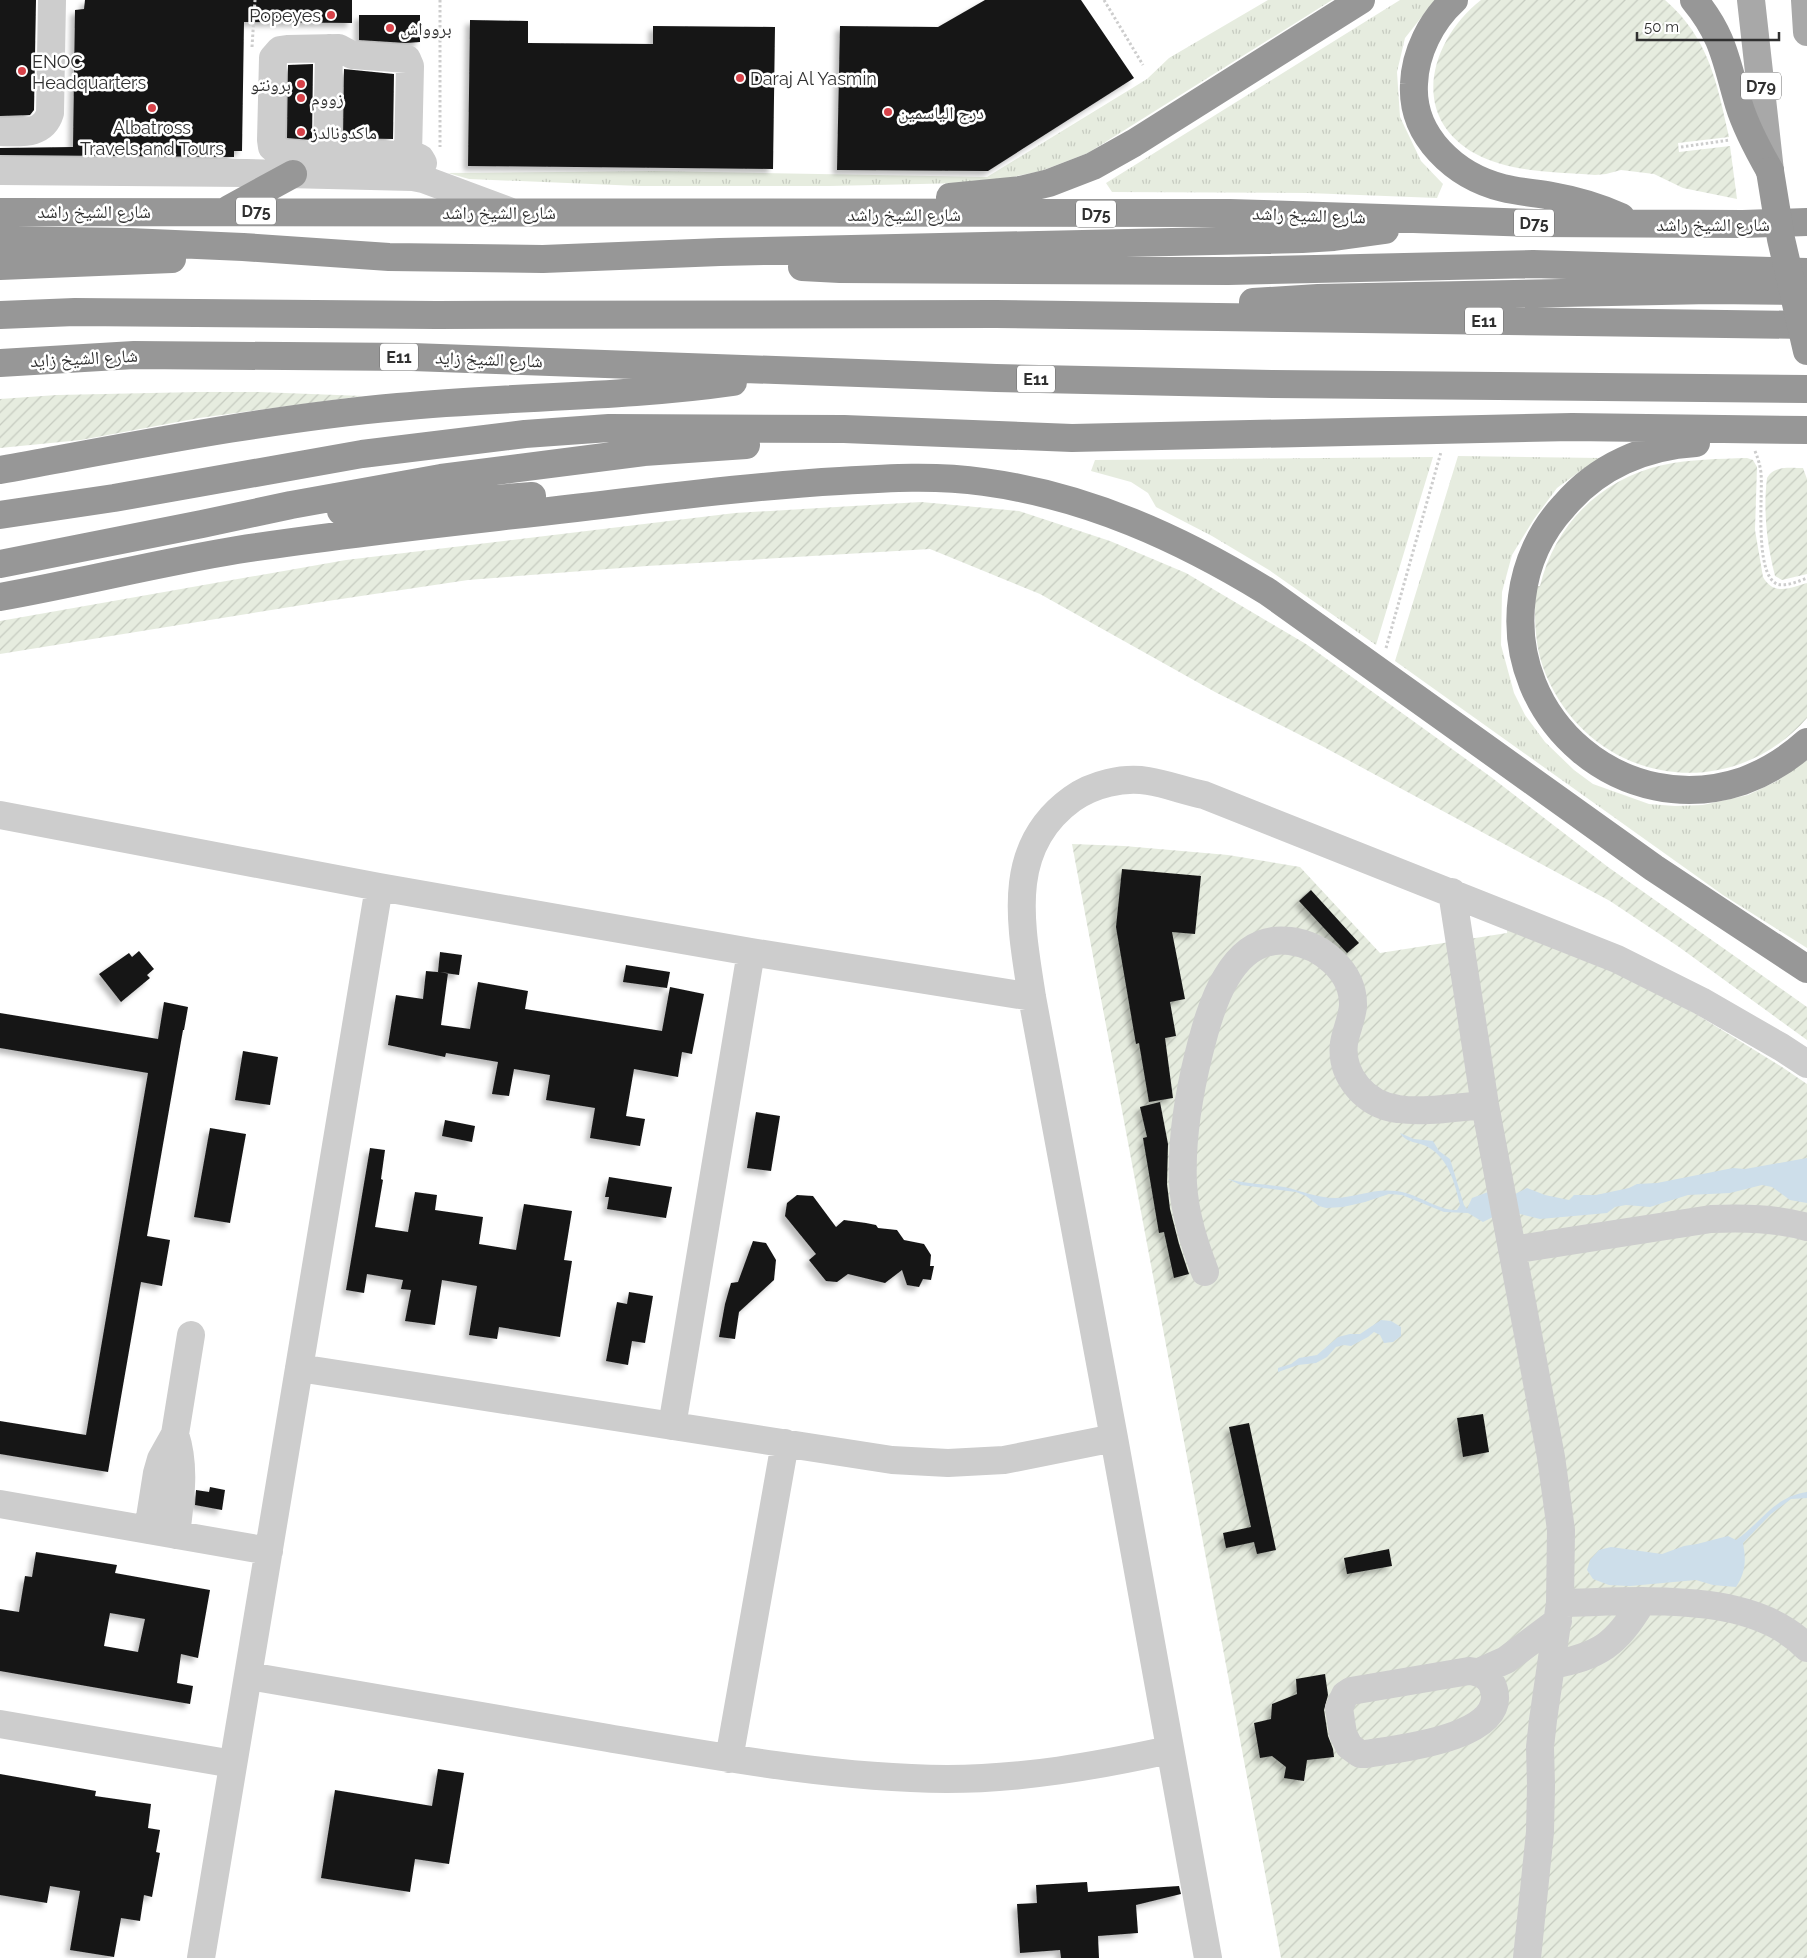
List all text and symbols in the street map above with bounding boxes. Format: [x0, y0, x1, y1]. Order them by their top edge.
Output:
place label: Popeyes [249, 5, 321, 26]
marker: Popeyes [325, 9, 337, 21]
scale bar [1637, 10, 1780, 42]
place label: بروواش [400, 18, 452, 40]
text: 50 m [1644, 18, 1679, 36]
marker: بروواش [384, 22, 396, 34]
place label: ENOC Headquarters [32, 51, 146, 93]
marker: ENOC Headquarters [16, 65, 28, 77]
place label: Daraj Al Yasmin [750, 68, 877, 89]
marker: Daraj Al Yasmin [734, 72, 746, 84]
road number: D79 [1741, 72, 1781, 100]
place label: برونتو [251, 74, 291, 95]
marker: برونتو [295, 78, 307, 90]
place label: زووم [311, 88, 344, 111]
marker: زووم [295, 92, 307, 104]
marker: Albatross Travels and Tours [146, 102, 158, 114]
place label: درج الياسمين [898, 102, 984, 125]
marker: درج الياسمين [882, 106, 894, 118]
place label: Albatross Travels and Tours [80, 117, 224, 159]
place label: ماكدونالدز [310, 122, 377, 143]
marker: ماكدونالدز [295, 126, 307, 138]
road number: D75 [236, 198, 276, 225]
road number: D75 [1076, 200, 1116, 228]
street label: شارع الشيخ راشد [37, 201, 151, 224]
street label: شارع الشيخ راشد [442, 202, 556, 225]
street label: شارع الشيخ راشد [1252, 203, 1366, 229]
street label: شارع الشيخ راشد [847, 204, 961, 227]
road number: D75 [1514, 210, 1554, 237]
street label: شارع الشيخ راشد [1656, 214, 1770, 237]
road number: E11 [1465, 308, 1503, 334]
road number: E11 [380, 344, 418, 371]
street label: شارع الشيخ زايد [30, 345, 139, 373]
street label: شارع الشيخ زايد [435, 347, 543, 373]
road number: E11 [1017, 366, 1055, 392]

